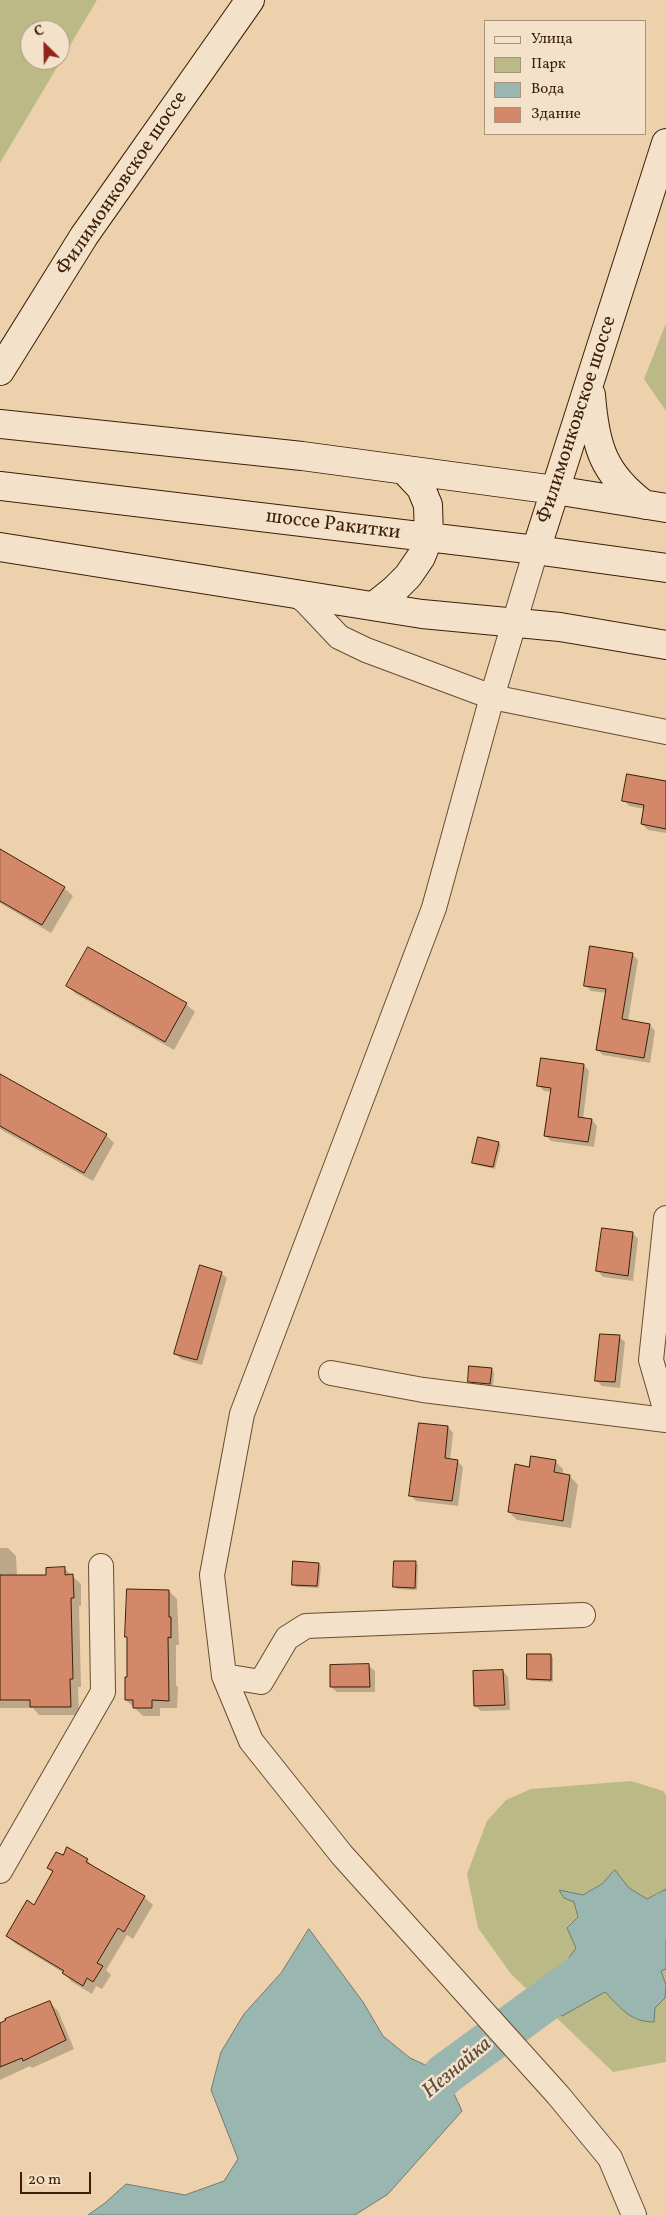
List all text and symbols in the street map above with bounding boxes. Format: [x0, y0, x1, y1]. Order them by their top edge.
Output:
north arrow [20, 20, 70, 70]
legend [483, 20, 646, 135]
text: С [31, 21, 47, 42]
text: Улица [531, 29, 573, 50]
text: Парк [531, 54, 566, 75]
text: Вода [531, 79, 564, 100]
street label: Филимонковское шоссе [52, 87, 194, 281]
text: Здание [531, 104, 581, 125]
street label: Филимонковское шоссе [533, 313, 623, 527]
street label: шоссе Ракитки [264, 506, 402, 546]
water label: Незнайка [418, 2033, 498, 2105]
scale bar [22, 2162, 94, 2194]
text: 20 m [28, 2170, 61, 2191]

